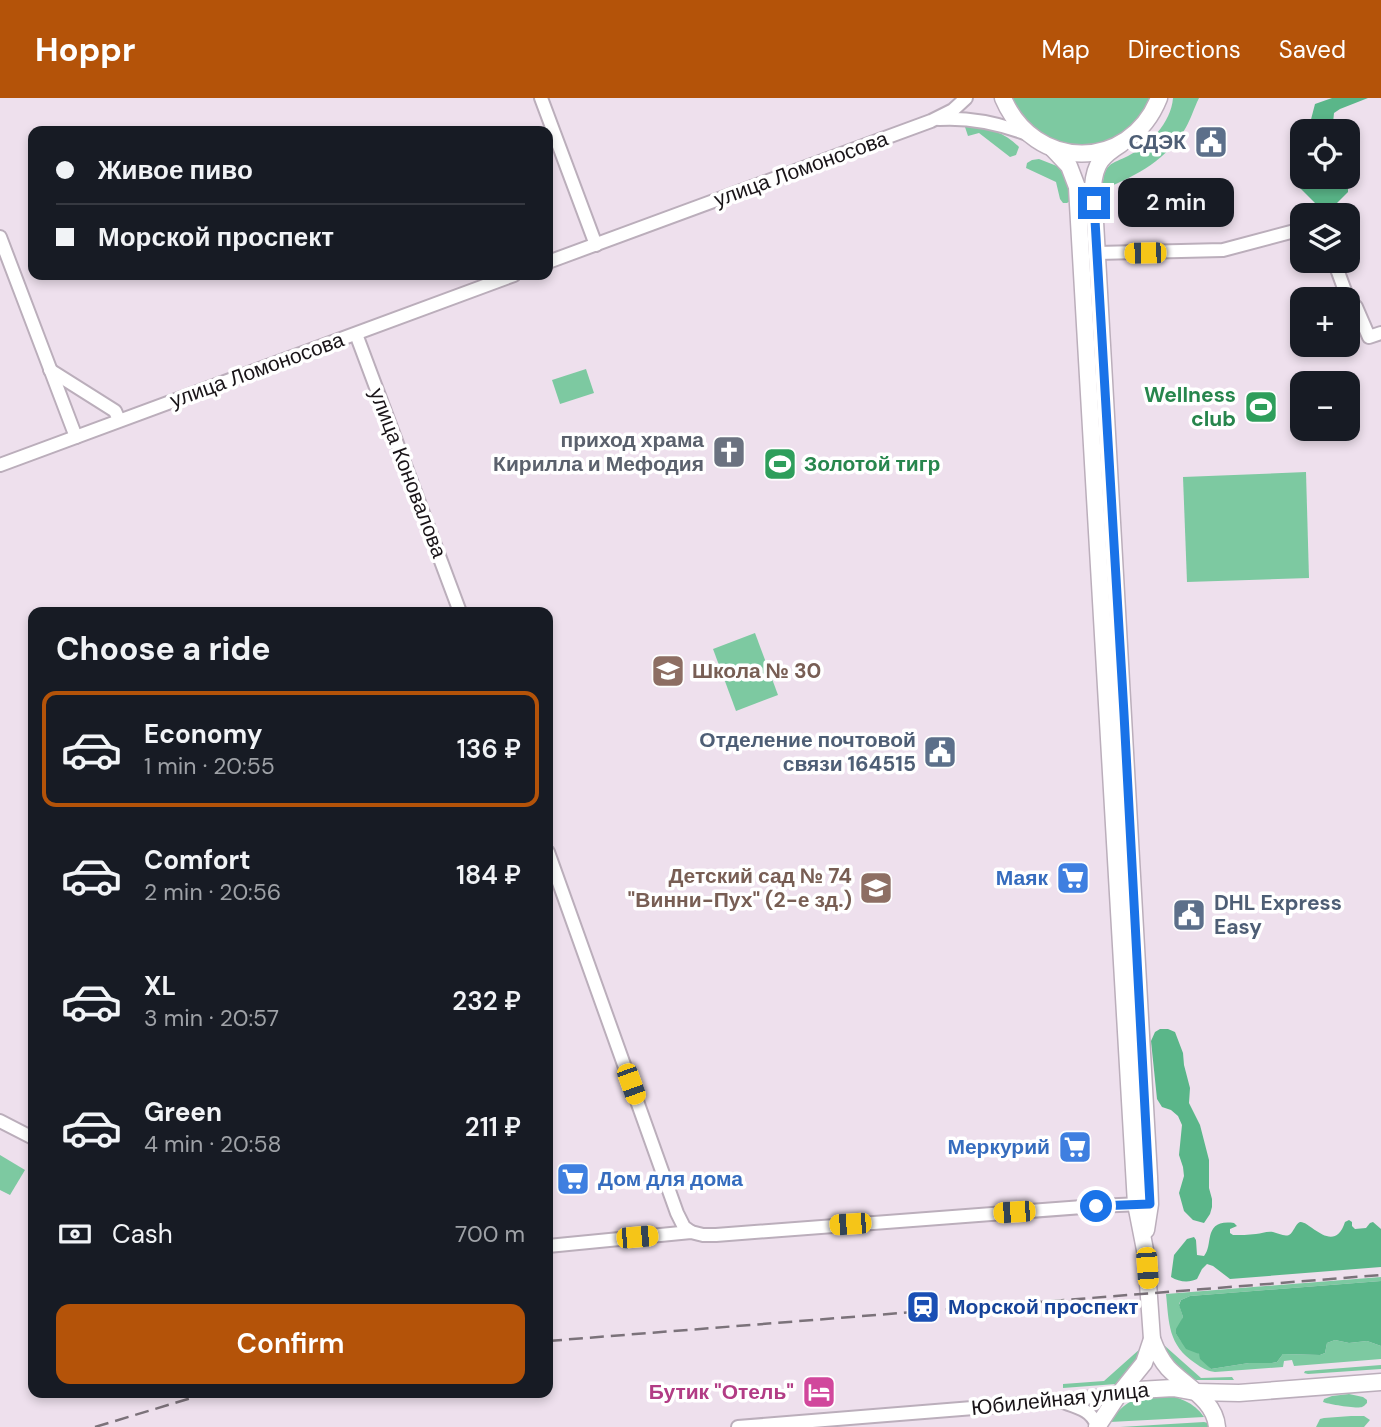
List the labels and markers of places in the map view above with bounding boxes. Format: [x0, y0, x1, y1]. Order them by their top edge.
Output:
public building icon: СДЭК [1192, 123, 1230, 161]
place label: СДЭК [1128, 128, 1186, 156]
place label: Wellness club [1144, 381, 1236, 433]
sports icon: Wellness club [1242, 388, 1280, 426]
place label: приход храма Кирилла и Мефодия [493, 426, 704, 478]
church icon: приход храма Кирилла и Мефодия [710, 433, 748, 471]
sports icon: Золотой тигр [761, 445, 799, 483]
place label: Золотой тигр [804, 450, 940, 478]
school or university icon: Школа № 30 [649, 652, 687, 690]
place label: Школа № 30 [692, 657, 821, 685]
place label: Отделение почтовой связи 164515 [699, 726, 916, 778]
public building icon: Отделение почтовой связи 164515 [921, 733, 959, 771]
supermarket icon: Маяк [1054, 859, 1092, 897]
place label: Детский сад № 74 "Винни-Пух" (2-е зд.) [628, 862, 852, 914]
place label: Маяк [996, 864, 1048, 892]
school or university icon: Детский сад № 74 "Винни-Пух" (2-е зд.) [857, 869, 895, 907]
place label: DHL Express Easy [1214, 889, 1342, 941]
public building icon: DHL Express Easy [1170, 896, 1208, 934]
supermarket icon: Меркурий [1056, 1128, 1094, 1166]
place label: Меркурий [947, 1133, 1050, 1161]
supermarket icon: Дом для дома [554, 1160, 592, 1198]
place label: Дом для дома [598, 1165, 743, 1193]
station icon: Морской проспект [904, 1288, 942, 1326]
place label: Морской проспект [948, 1293, 1139, 1321]
hotel icon: Бутик "Отель" [800, 1373, 838, 1411]
place label: Бутик "Отель" [649, 1378, 794, 1406]

